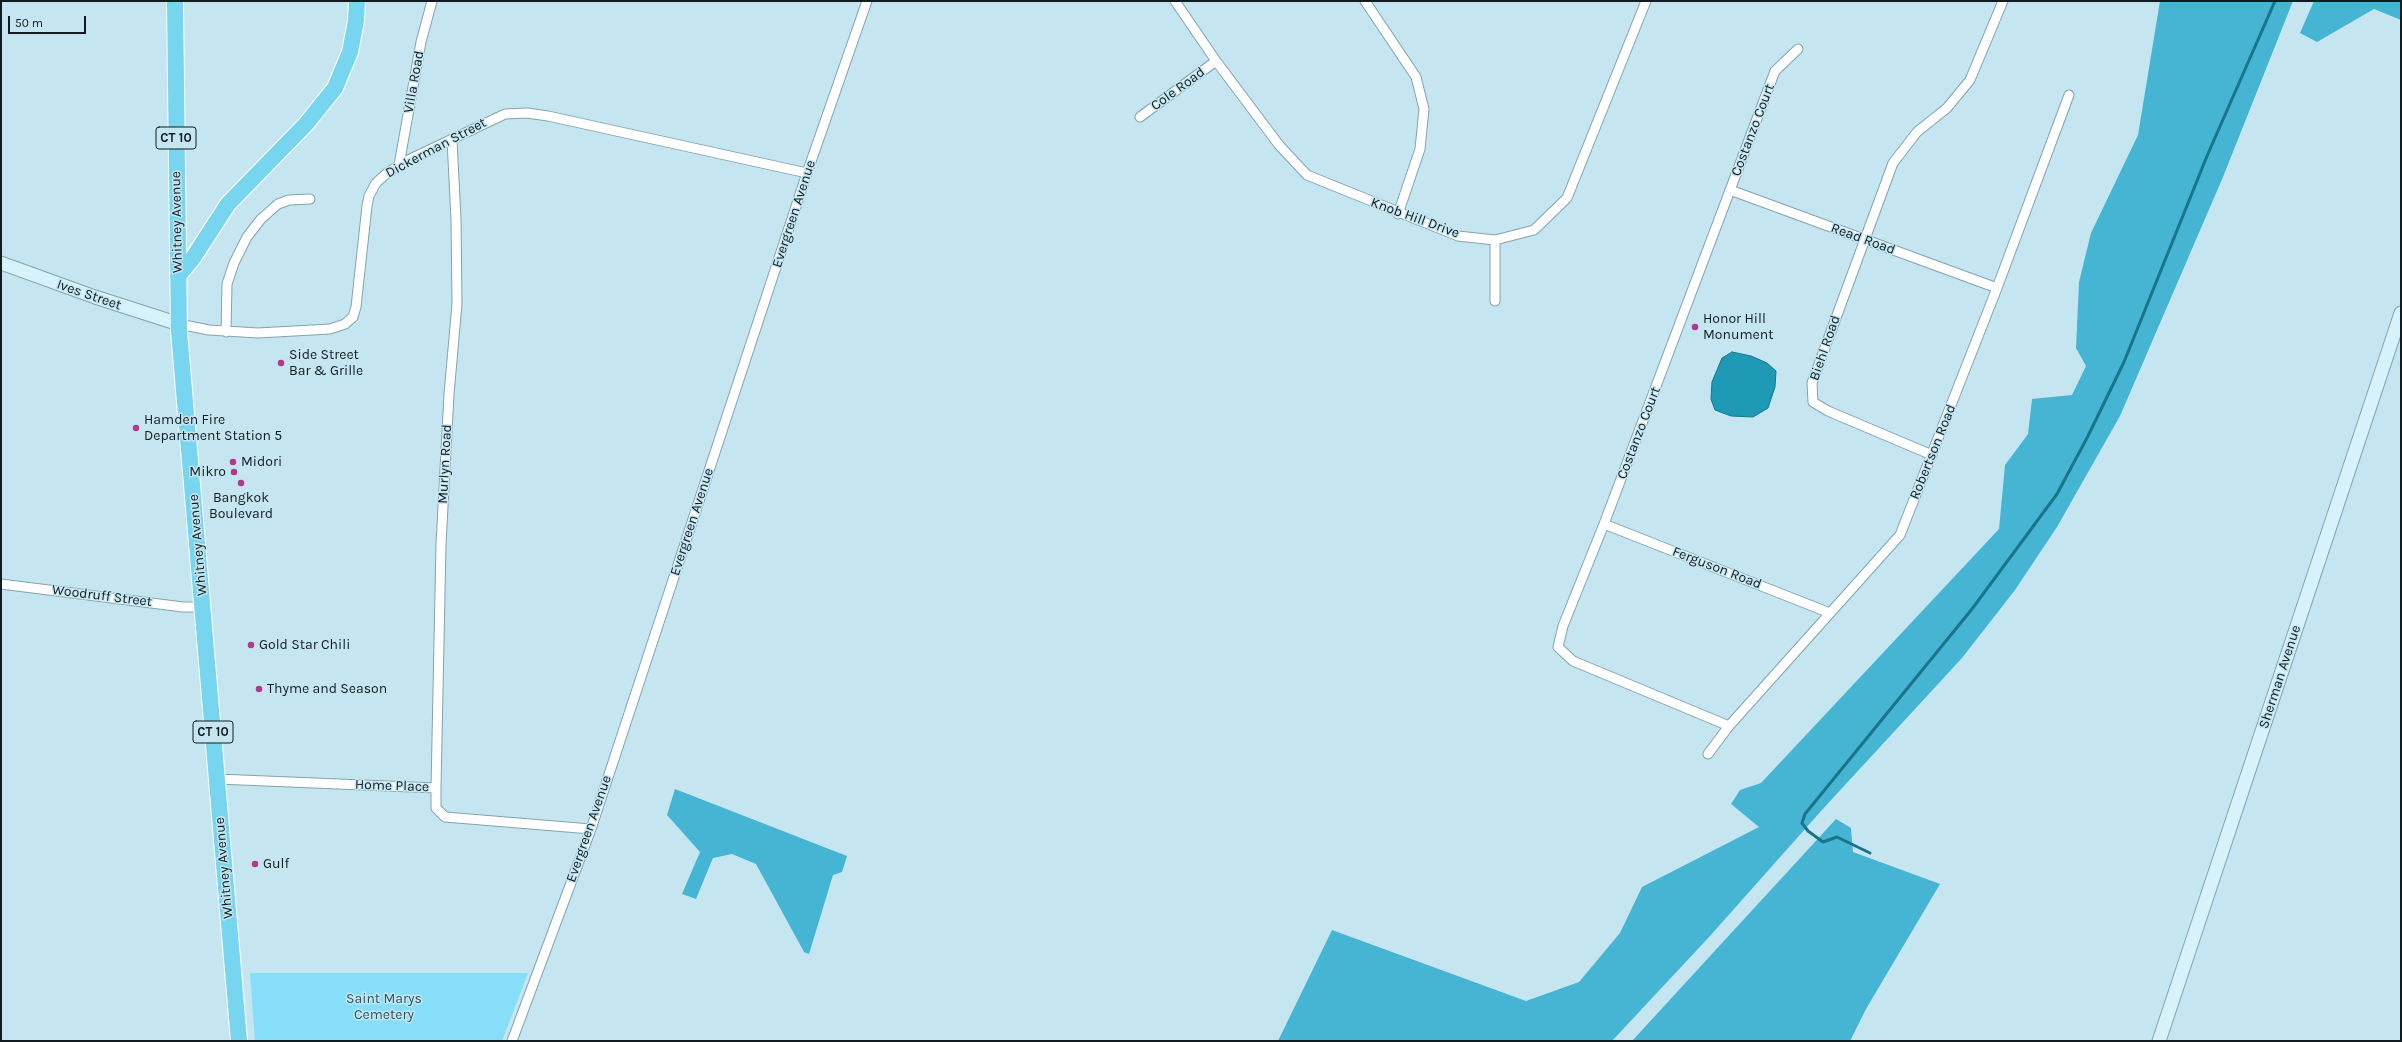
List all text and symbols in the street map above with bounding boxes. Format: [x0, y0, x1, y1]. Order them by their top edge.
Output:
scale bar [10, 8, 88, 34]
text: 50 m [15, 16, 43, 30]
street label: Villa Road [400, 49, 428, 115]
street label: Cole Road [1148, 64, 1208, 114]
street label: Costanzo Court [1728, 81, 1778, 179]
street label: Dickerman Street [383, 114, 489, 182]
road number: CT 10 [156, 127, 196, 149]
street label: Evergreen Avenue [769, 158, 819, 270]
street label: Whitney Avenue [168, 171, 186, 273]
street label: Knob Hill Drive [1368, 194, 1462, 242]
street label: Read Road [1828, 220, 1898, 258]
street label: Ives Street [54, 276, 124, 314]
place label: Honor Hill Monument [1703, 311, 1773, 344]
street label: Biehl Road [1806, 313, 1844, 383]
marker: Honor Hill Monument [1690, 322, 1700, 332]
place label: Side Street Bar & Grille [289, 347, 363, 380]
marker: Side Street Bar & Grille [276, 358, 286, 368]
street label: Costanzo Court [1614, 384, 1664, 482]
street label: Robertson Road [1906, 402, 1960, 502]
place label: Hamden Fire Department Station 5 [144, 412, 282, 444]
marker: Hamden Fire Department Station 5 [131, 423, 141, 433]
street label: Murlyn Road [435, 424, 455, 504]
place label: Midori [241, 454, 282, 470]
marker: Midori [228, 457, 238, 467]
place label: Mikro [189, 464, 226, 480]
street label: Evergreen Avenue [667, 466, 717, 578]
marker: Mikro [229, 467, 239, 477]
marker: Bangkok Boulevard [236, 478, 246, 488]
place label: Bangkok Boulevard [209, 490, 273, 522]
street label: Whitney Avenue [185, 493, 211, 597]
street label: Ferguson Road [1670, 543, 1764, 593]
street label: Woodruff Street [51, 582, 153, 610]
street label: Sherman Avenue [2255, 623, 2305, 731]
place label: Gold Star Chili [259, 637, 350, 653]
marker: Gold Star Chili [246, 640, 256, 650]
place label: Thyme and Season [267, 681, 387, 697]
marker: Thyme and Season [254, 684, 264, 694]
road number: CT 10 [193, 721, 233, 743]
street label: Evergreen Avenue [563, 773, 615, 885]
street label: Home Place [355, 776, 429, 796]
street label: Whitney Avenue [211, 816, 237, 920]
place label: Gulf [263, 856, 289, 872]
marker: Gulf [250, 859, 260, 869]
park label: Saint Marys Cemetery [346, 991, 422, 1024]

